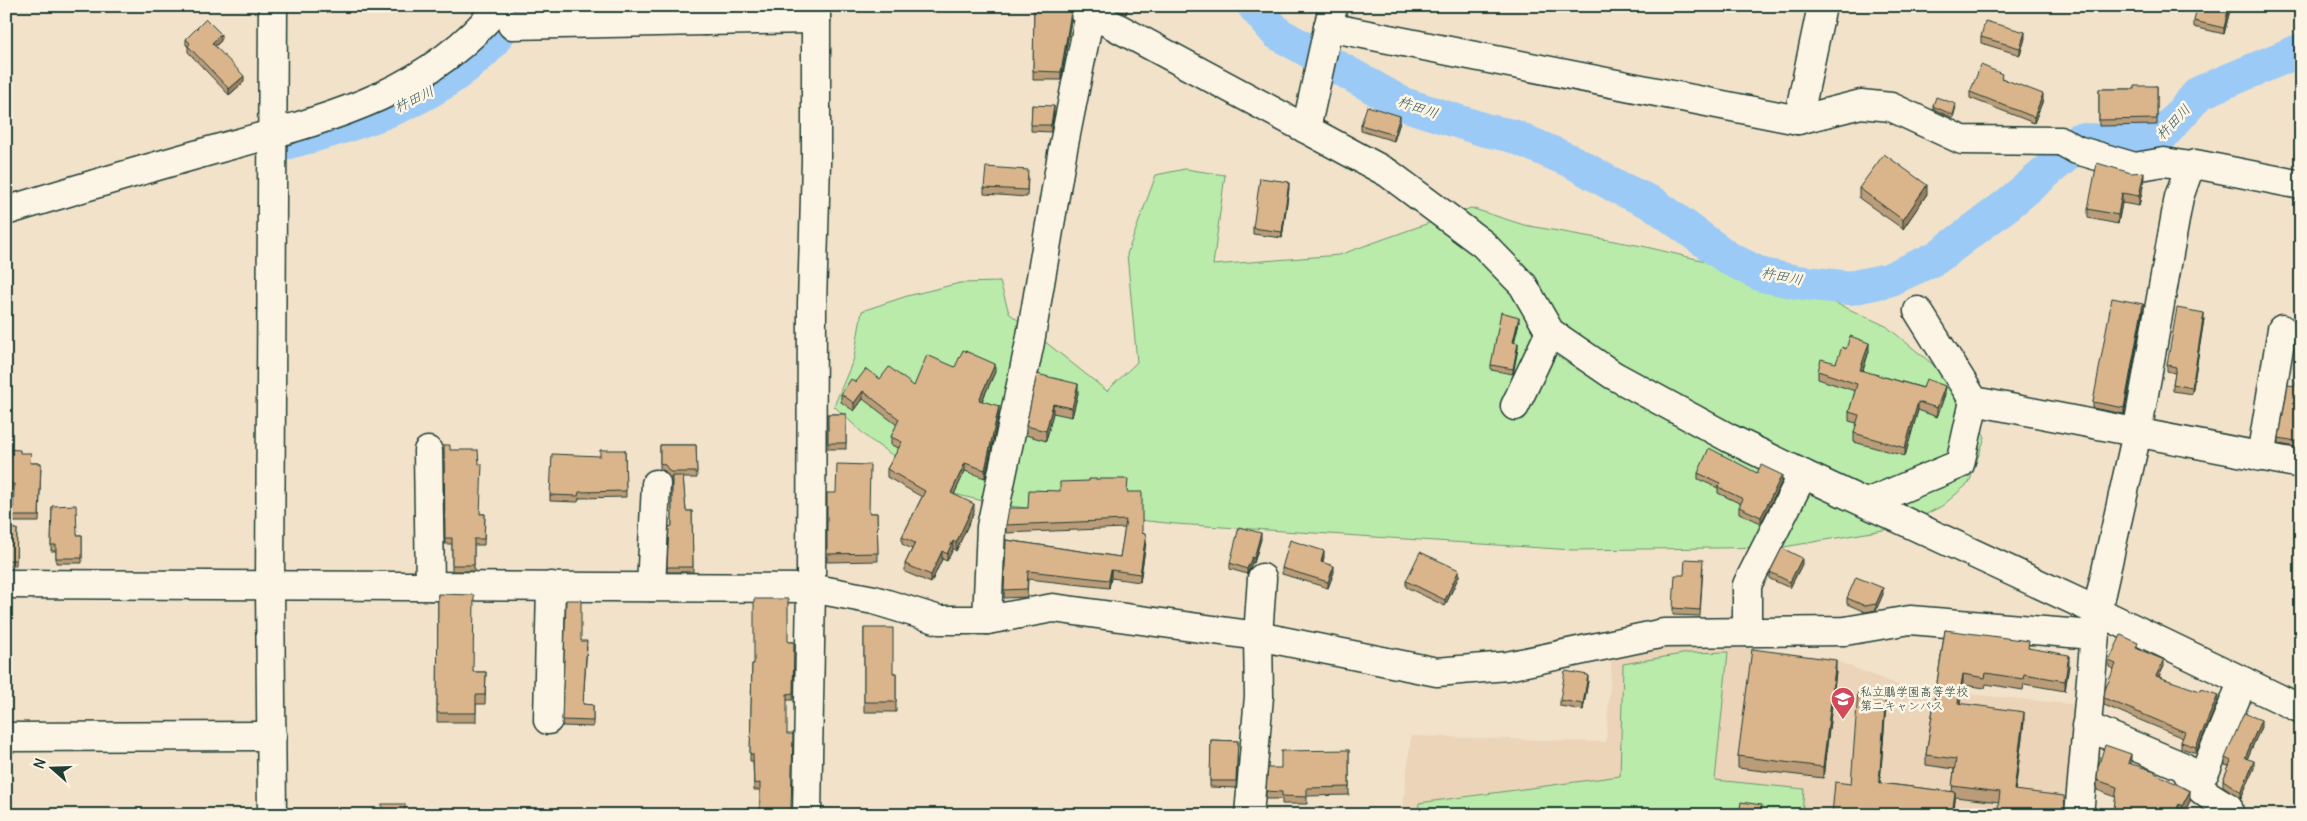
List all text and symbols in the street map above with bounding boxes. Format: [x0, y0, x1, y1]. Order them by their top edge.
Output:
water label: 杵田川 [391, 82, 437, 116]
water label: 杵田川 [1395, 92, 1441, 122]
water label: 杵田川 [2152, 101, 2194, 143]
water label: 杵田川 [1760, 263, 1804, 289]
place label: 私立鵬学園高等学校 第二キャンパス [1860, 684, 1968, 713]
school or university icon: 私立鵬学園高等学校 第二キャンパス [1830, 686, 1856, 720]
north arrow [28, 744, 78, 794]
text: N [30, 756, 50, 771]

